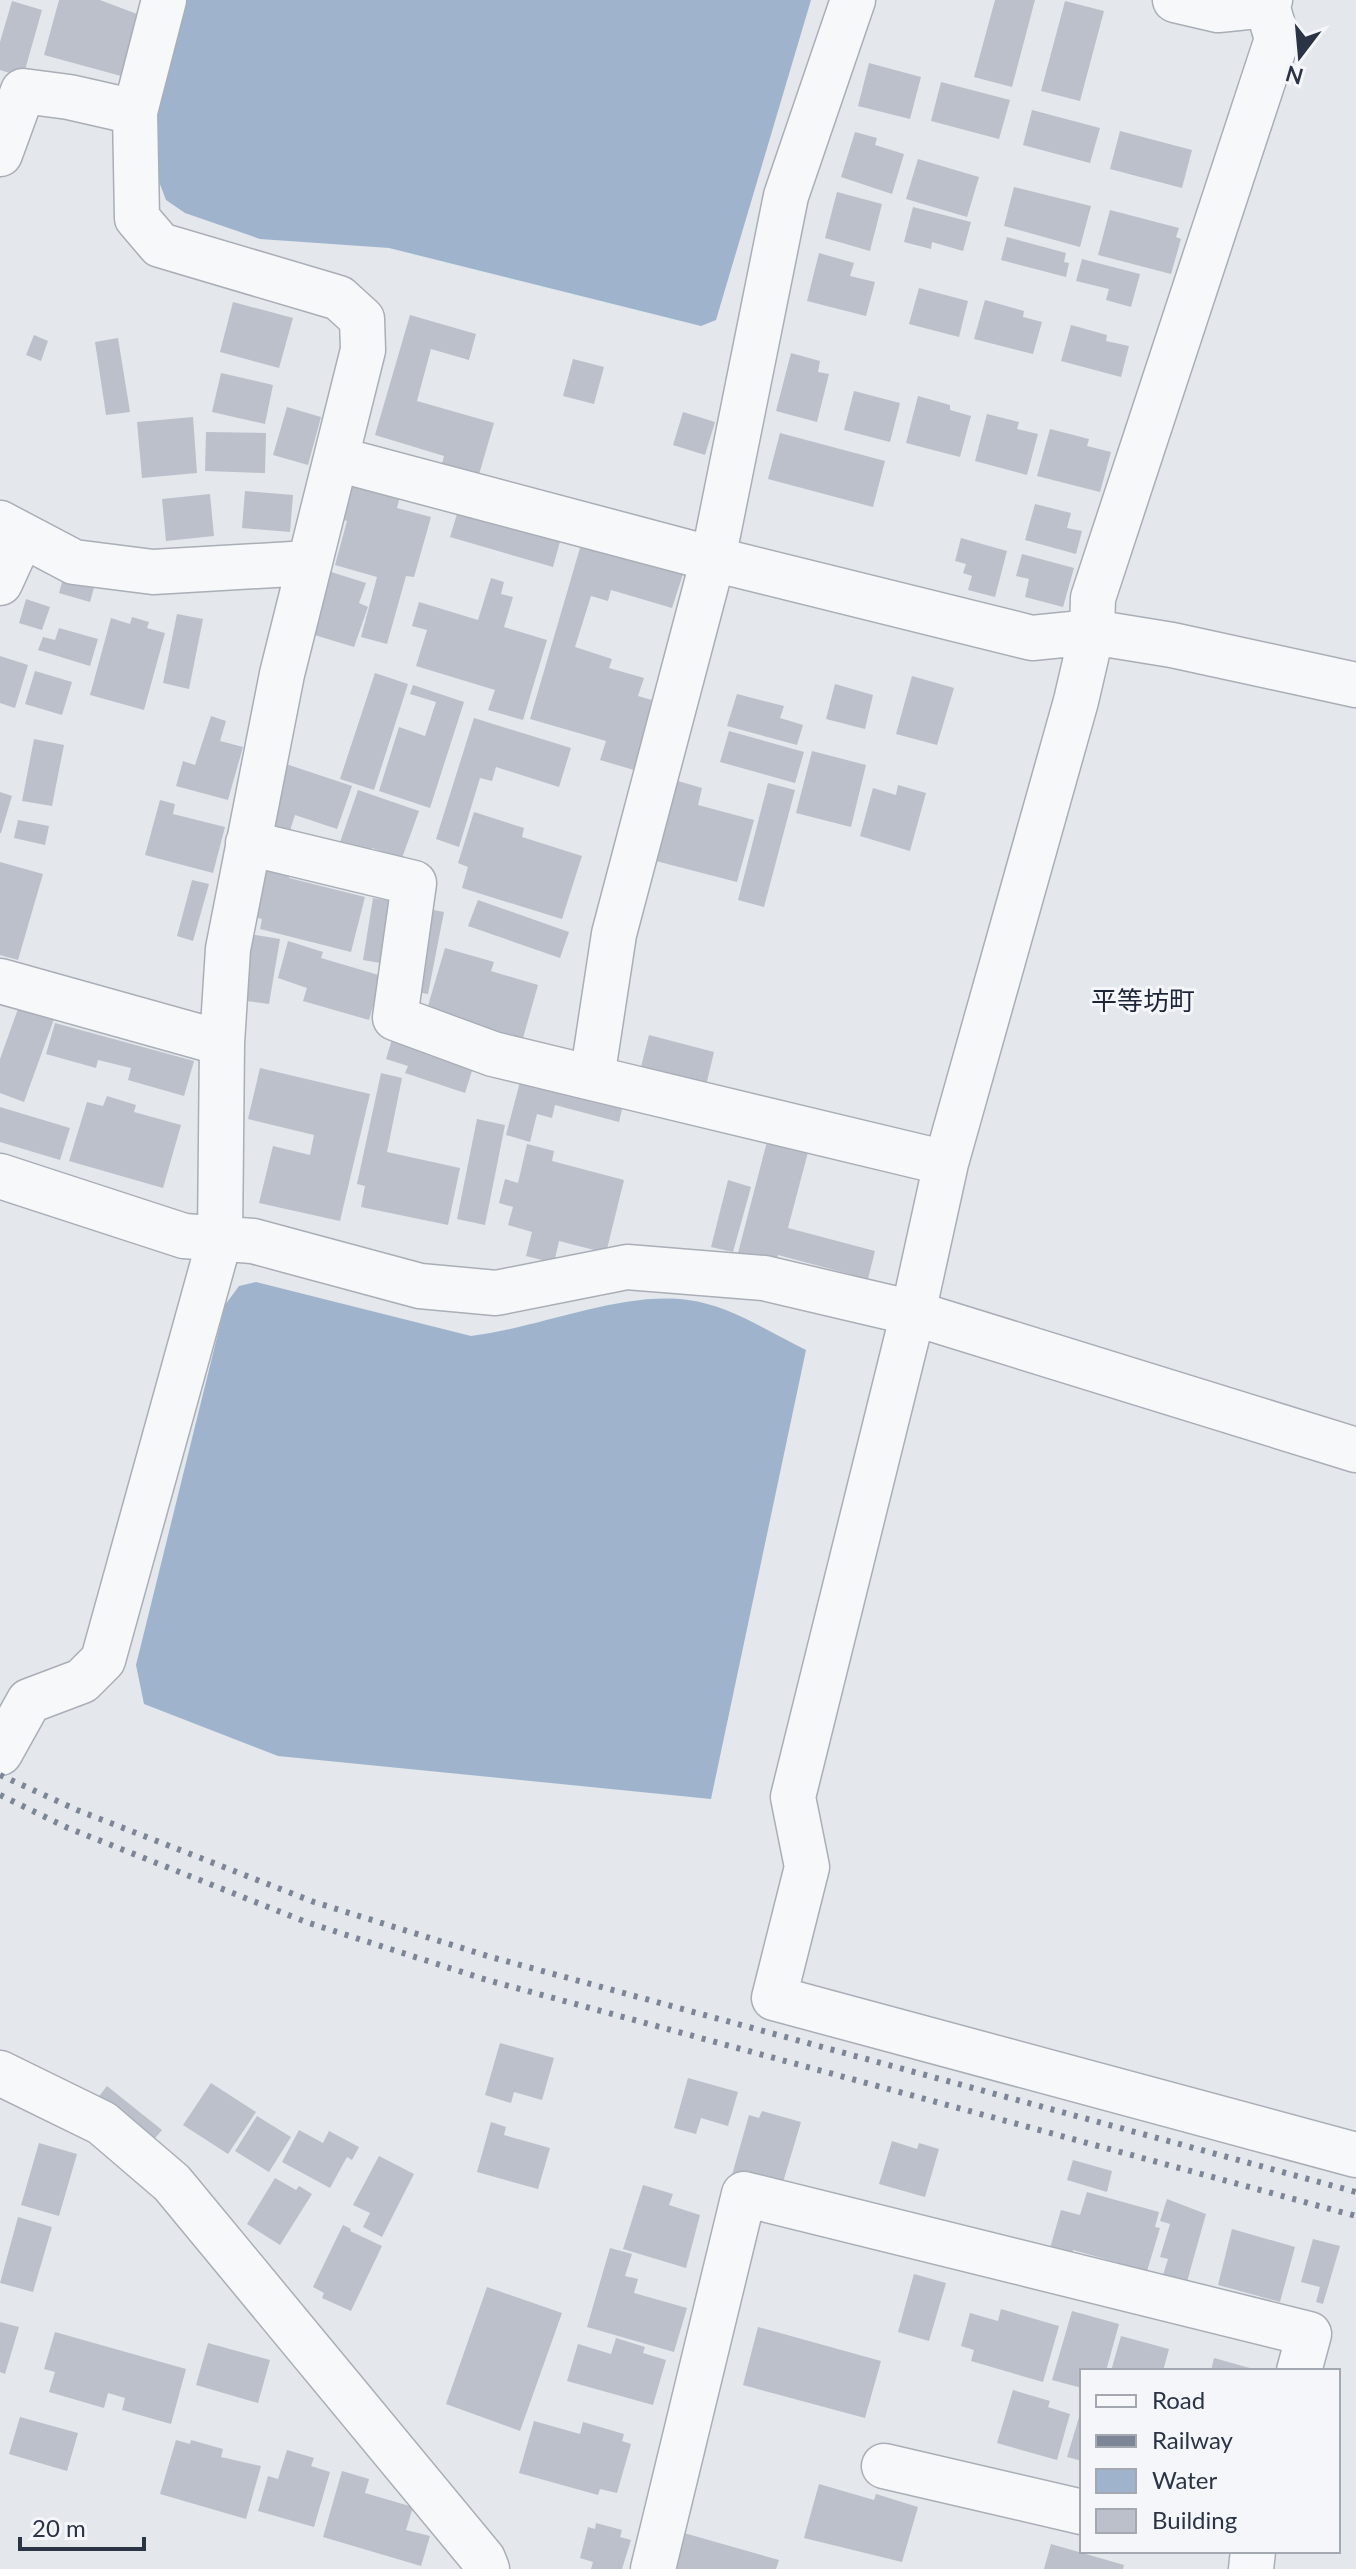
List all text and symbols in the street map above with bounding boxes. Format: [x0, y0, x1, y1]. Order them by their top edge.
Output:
north arrow [1260, 16, 1340, 96]
text: N [1282, 60, 1306, 91]
district label: 平等坊町 [1091, 984, 1195, 1016]
legend [1080, 2369, 1340, 2553]
text: Road [1152, 2385, 1205, 2414]
text: Railway [1152, 2425, 1234, 2454]
text: Water [1152, 2465, 1217, 2494]
scale bar [20, 2501, 144, 2551]
text: Building [1152, 2505, 1237, 2534]
text: 20 m [32, 2513, 86, 2542]

